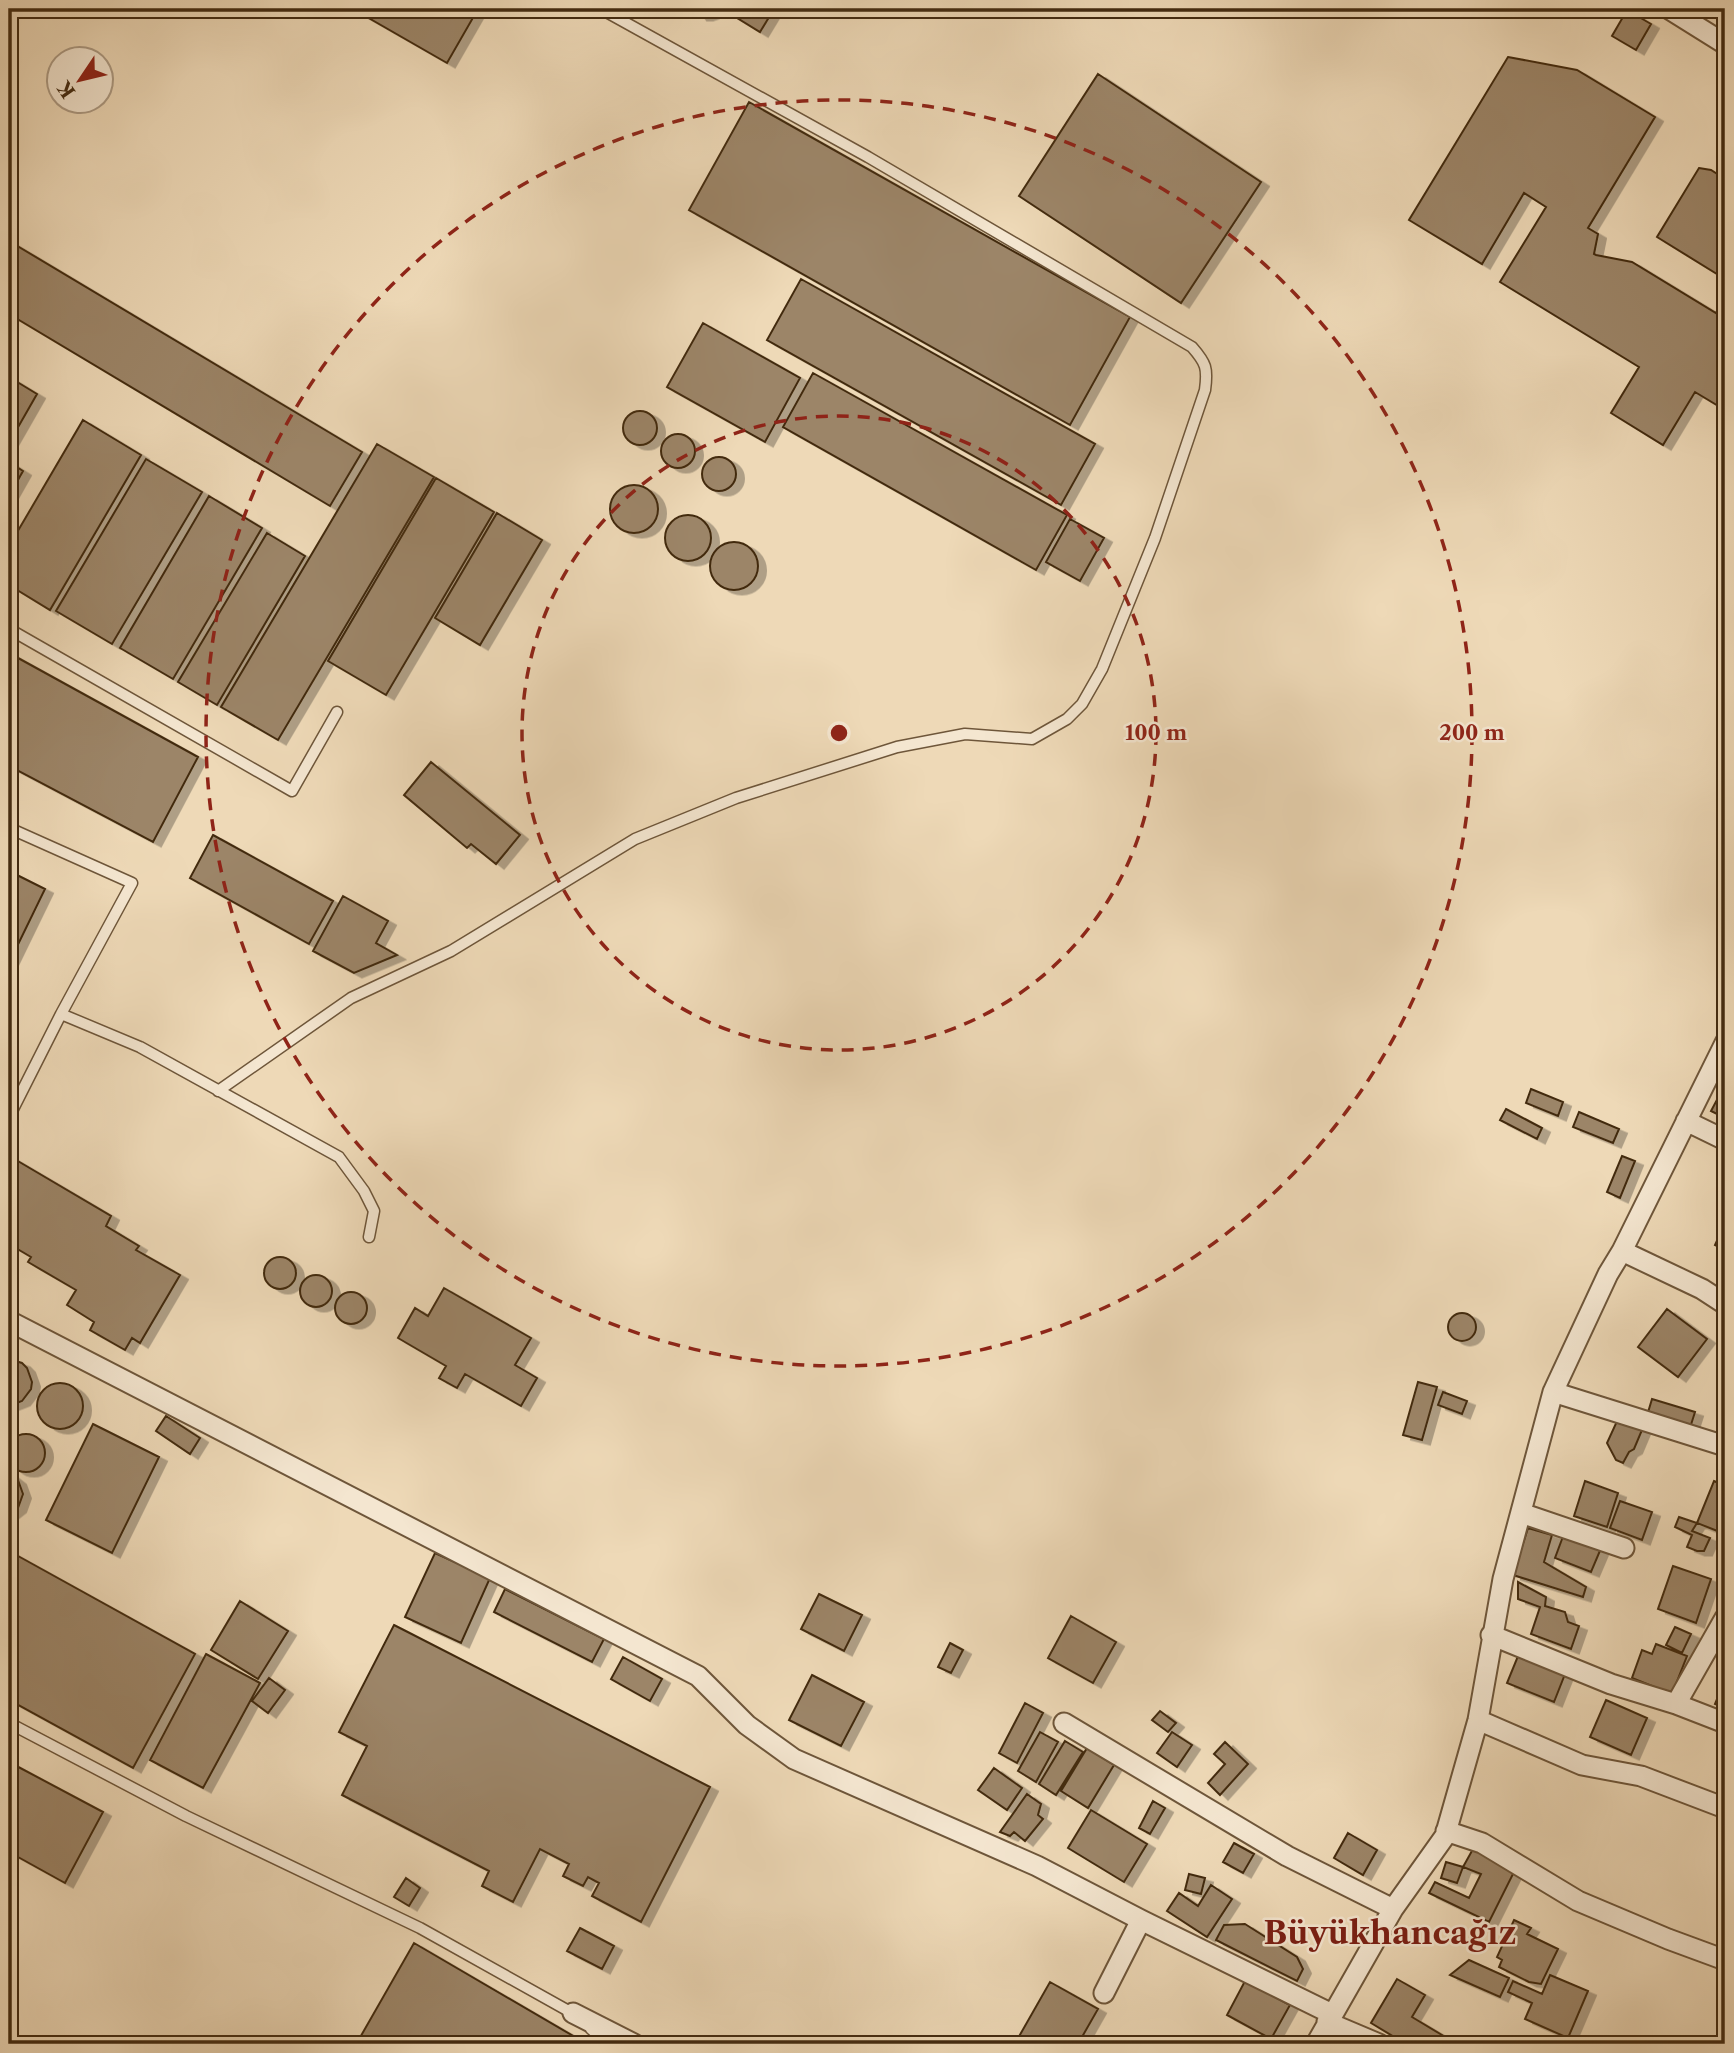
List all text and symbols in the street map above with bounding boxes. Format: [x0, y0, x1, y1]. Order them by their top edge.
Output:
north arrow [46, 46, 116, 116]
text: K [52, 76, 80, 102]
text: 100 m [1125, 720, 1187, 745]
text: 200 m [1439, 720, 1505, 745]
centre of rings [827, 721, 851, 745]
district label: Büyükhancağız [1263, 1913, 1517, 1952]

